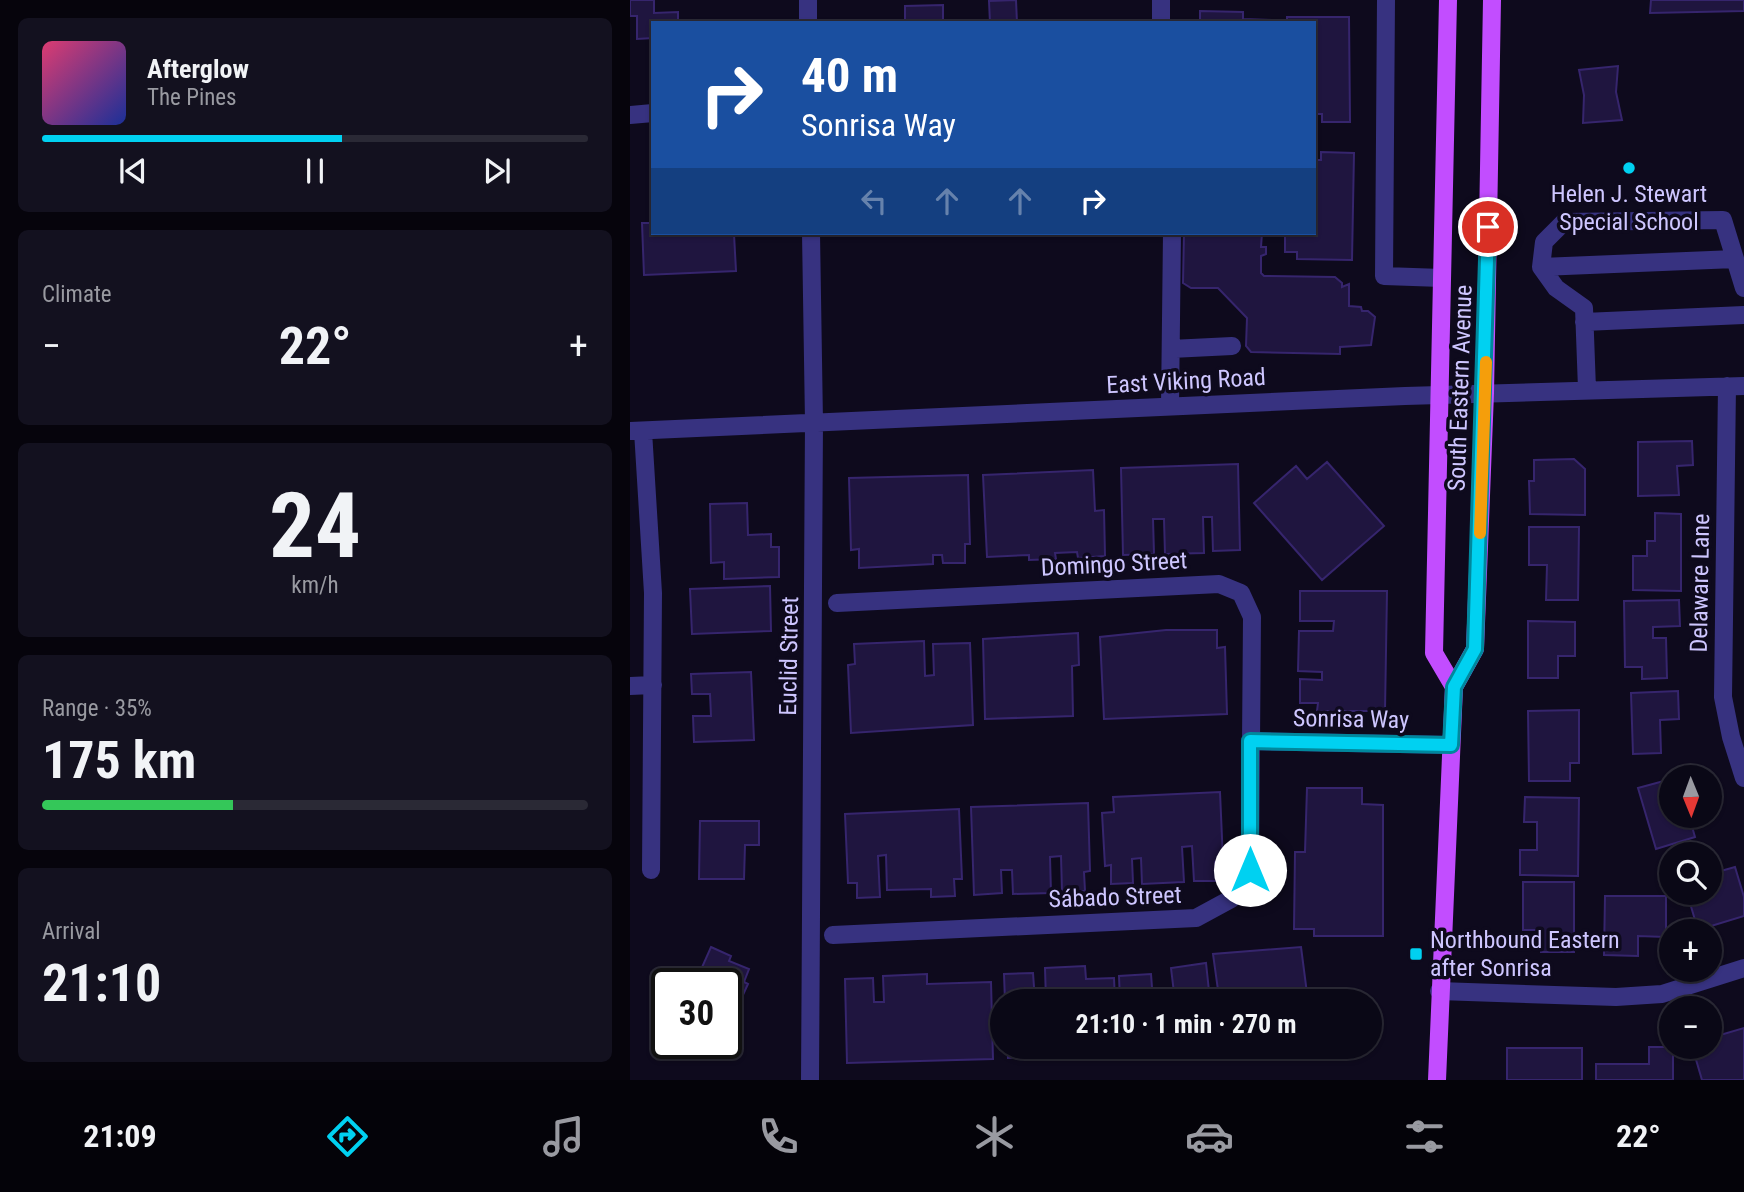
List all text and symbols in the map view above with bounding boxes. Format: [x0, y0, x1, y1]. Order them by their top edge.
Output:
text: 40 m [801, 47, 898, 104]
icon: right [686, 49, 777, 140]
text: Afterglow [147, 54, 249, 84]
text: The Pines [147, 84, 237, 111]
text: Sonrisa Way [801, 106, 956, 144]
icon: previous [114, 152, 152, 190]
icon: pause [296, 152, 334, 190]
icon: next [478, 152, 516, 190]
marker: Helen J. Stewart Special School [1621, 160, 1637, 176]
place label: Helen J. Stewart Special School [1551, 180, 1707, 236]
icon: left [855, 182, 893, 220]
icon: ahead [928, 182, 966, 220]
icon: ahead [1001, 182, 1039, 220]
icon: right [1074, 182, 1112, 220]
pin [1458, 197, 1518, 257]
icon: arrive [1469, 208, 1507, 246]
text: Climate [42, 281, 112, 308]
street label: South Eastern Avenue [1442, 284, 1478, 492]
text: 22° [279, 316, 351, 377]
text: − [42, 324, 61, 368]
text: + [569, 324, 588, 368]
street label: East Viking Road [1106, 363, 1266, 399]
text: 24 [269, 473, 361, 579]
street label: Delaware Lane [1685, 513, 1715, 653]
street label: Domingo Street [1040, 546, 1188, 582]
text: km/h [291, 572, 339, 599]
street label: Euclid Street [774, 596, 804, 716]
text: Range · 35% [42, 695, 152, 722]
street label: Sonrisa Way [1293, 704, 1409, 734]
text: 175 km [42, 730, 196, 791]
north arrow [1659, 765, 1722, 828]
map controls [1659, 765, 1722, 1059]
position arrow [1213, 833, 1287, 907]
button: search [1659, 842, 1722, 905]
street label: Sábado Street [1048, 881, 1182, 913]
text: Arrival [42, 918, 101, 945]
button: + [1659, 919, 1722, 982]
place label: Northbound Eastern after Sonrisa [1430, 926, 1620, 982]
marker: Northbound Eastern after Sonrisa [1408, 946, 1424, 962]
text: 21:10 [42, 953, 161, 1014]
speed limit sign: 30 [651, 968, 742, 1059]
button: − [1659, 996, 1722, 1059]
text: 21:10 · 1 min · 270 m [1076, 1009, 1296, 1039]
icon: directions [323, 1112, 372, 1161]
icon: music [539, 1112, 588, 1161]
icon: phone [754, 1112, 803, 1161]
icon: climate [970, 1112, 1019, 1161]
icon: car [1185, 1112, 1234, 1161]
icon: filters [1400, 1112, 1449, 1161]
text: 21:09 [83, 1117, 157, 1155]
text: 22° [1616, 1117, 1661, 1155]

